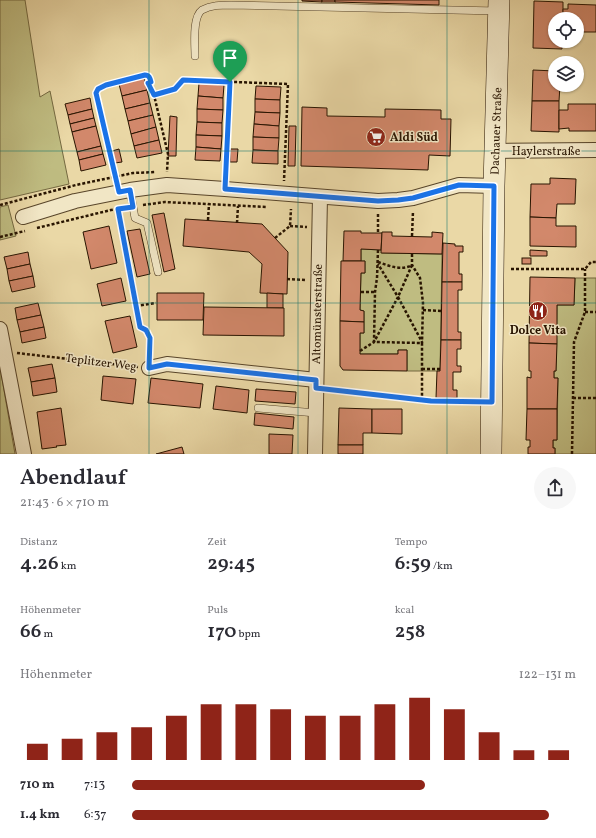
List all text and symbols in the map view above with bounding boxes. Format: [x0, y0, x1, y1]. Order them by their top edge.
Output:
map controls [548, 12, 584, 92]
button: locate [548, 12, 584, 48]
pin [213, 41, 247, 82]
icon: arrive [219, 47, 241, 69]
button: layers [548, 56, 584, 92]
street label: Dachauer Straße [487, 87, 507, 175]
supermarket icon: Aldi Süd [365, 126, 387, 148]
place label: Aldi Süd [390, 130, 439, 146]
street label: Haylerstraße [512, 144, 581, 160]
street label: Altomünsterstraße [309, 263, 327, 364]
restaurant icon: Dolce Vita [527, 300, 549, 322]
place label: Dolce Vita [510, 323, 567, 339]
street label: Teplitzer Weg [64, 351, 137, 375]
text: Abendlauf [20, 463, 126, 494]
button: share [534, 467, 576, 509]
text: 21:43 · 6 × 710 m [20, 494, 109, 512]
text: Distanz [20, 535, 57, 550]
text: Zeit [207, 535, 227, 550]
text: Tempo [395, 535, 427, 550]
text: 4.26 [20, 550, 59, 578]
text: 29:45 [207, 550, 255, 578]
text: 6:59 [395, 550, 431, 578]
text: km [59, 559, 76, 574]
text: /km [431, 559, 453, 574]
text: Höhenmeter [20, 603, 81, 618]
text: Puls [207, 603, 228, 618]
text: kcal [395, 603, 414, 618]
text: 66 [20, 618, 41, 646]
text: 170 [207, 618, 236, 646]
text: 258 [395, 618, 425, 646]
text: m [41, 627, 53, 642]
text: bpm [236, 627, 261, 642]
text: Höhenmeter [20, 666, 92, 684]
text: 122–131 m [519, 666, 576, 684]
text: 710 m [20, 776, 55, 794]
text: 7:13 [84, 776, 105, 794]
text: 1.4 km [20, 806, 60, 824]
text: 6:37 [84, 806, 107, 824]

